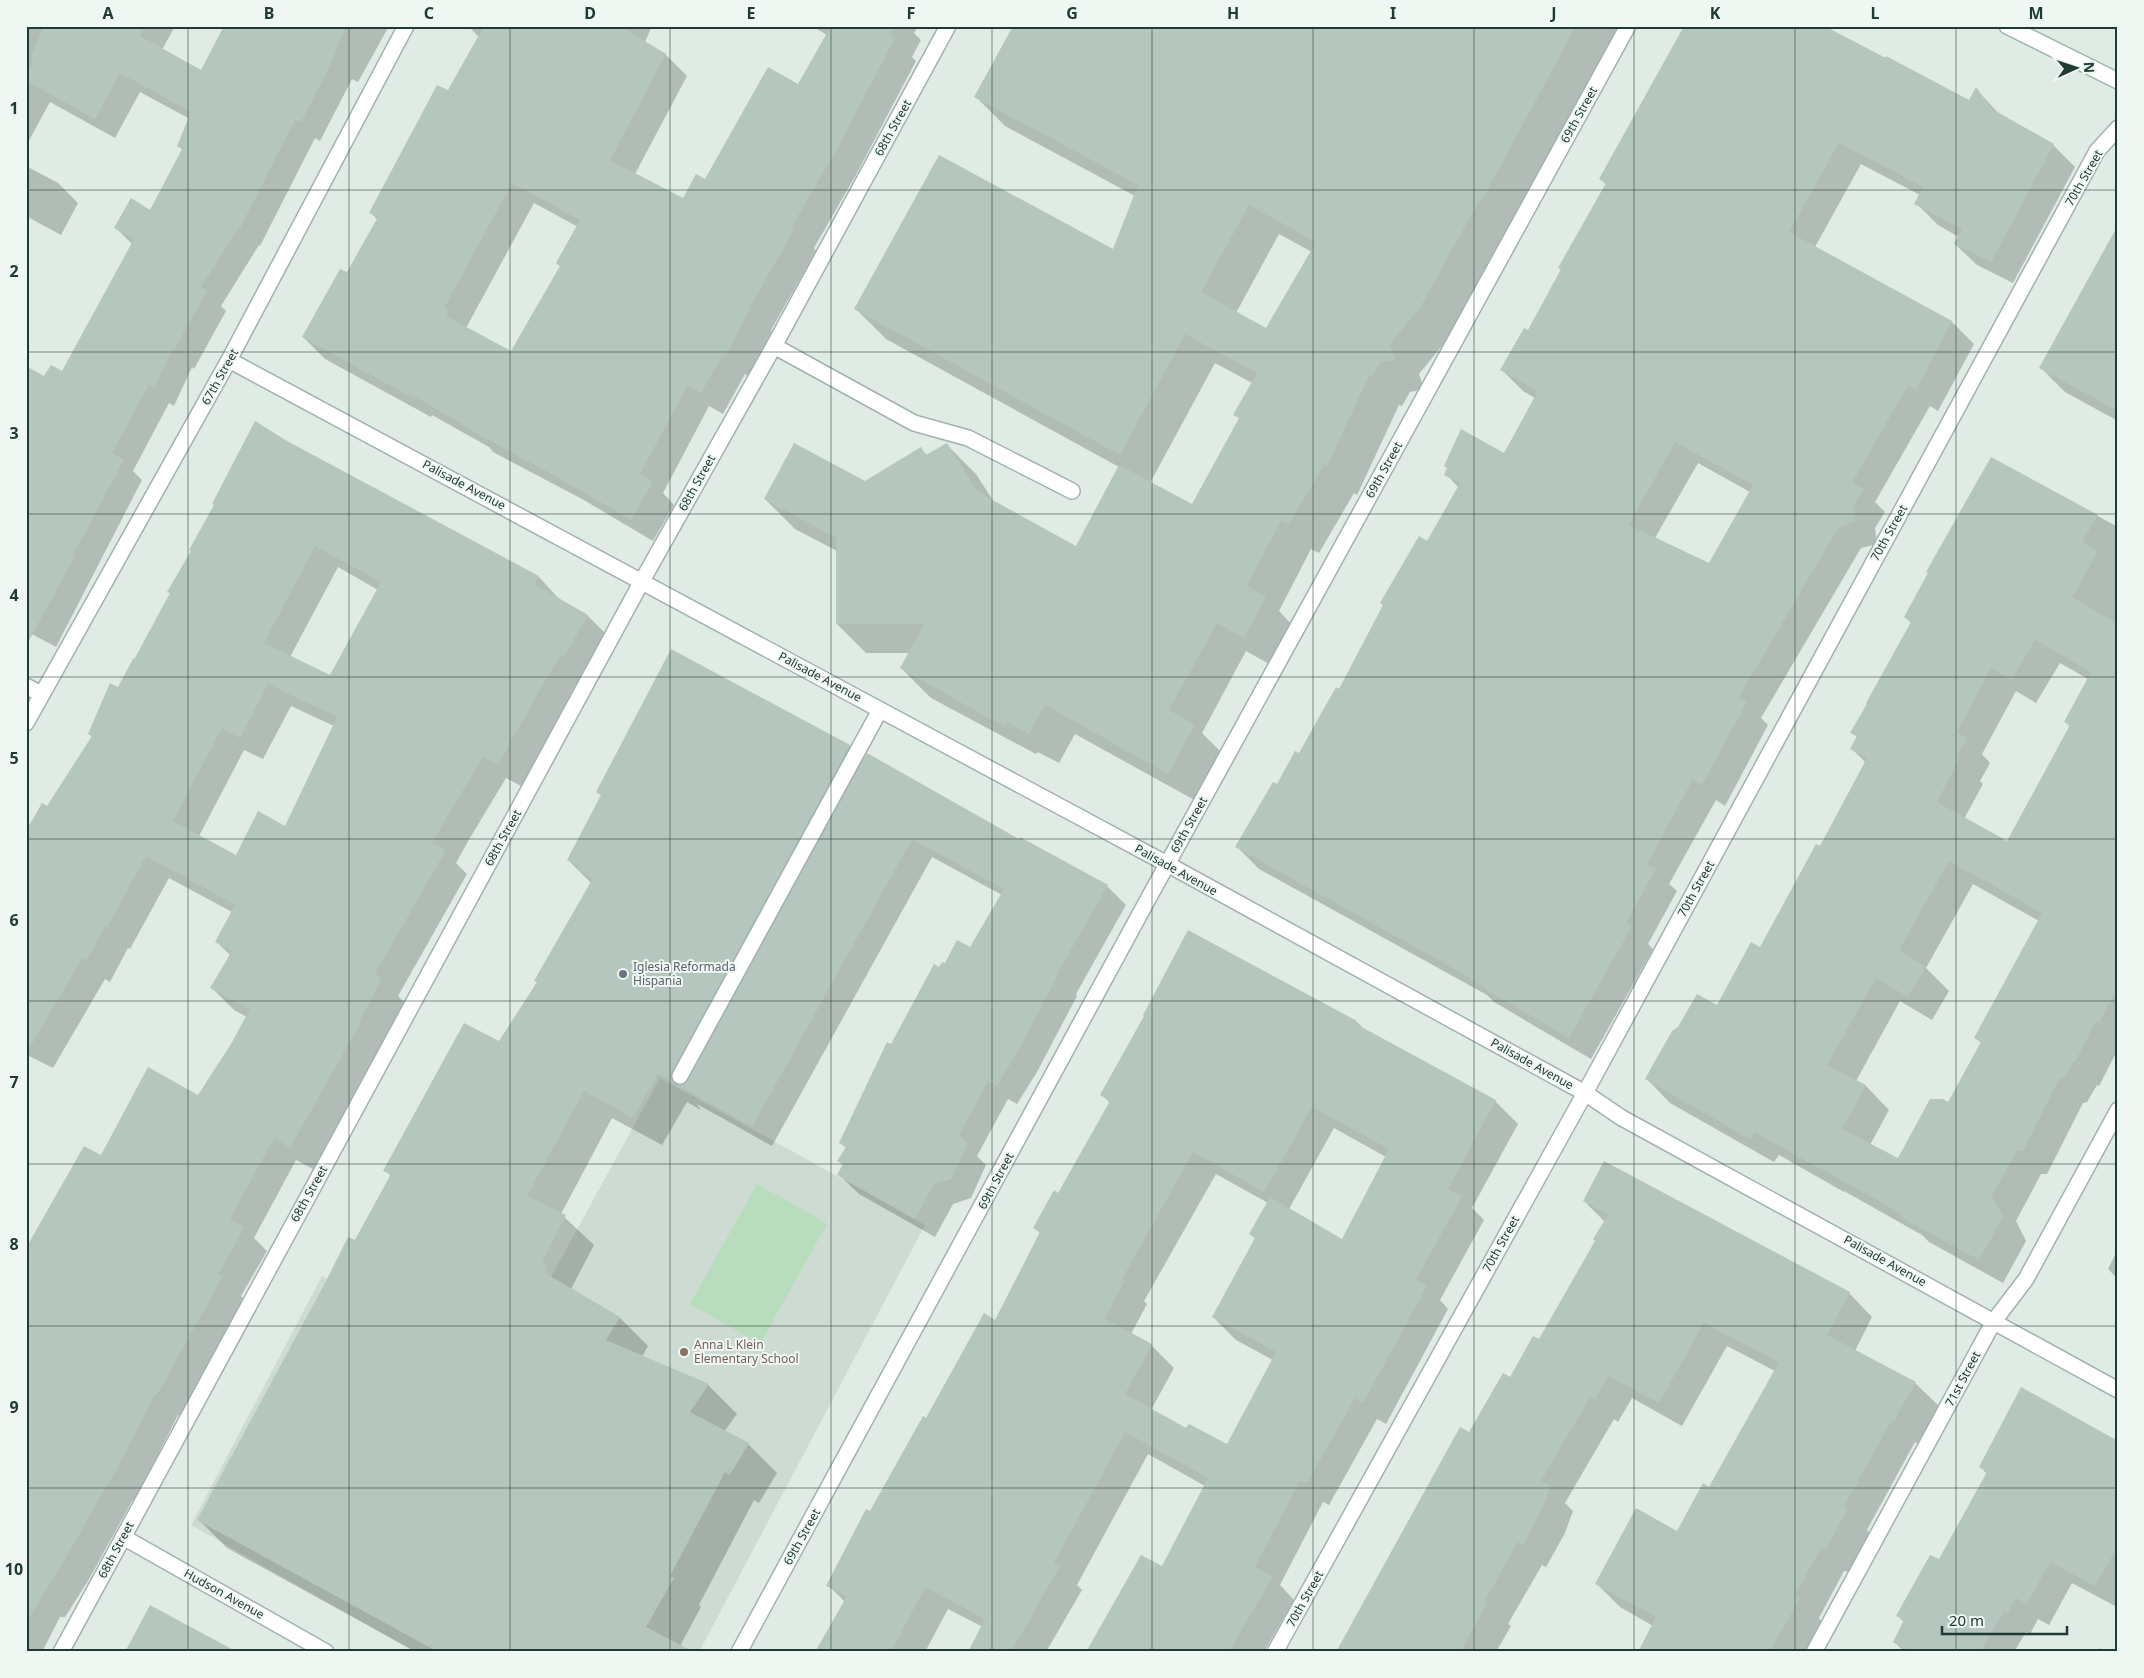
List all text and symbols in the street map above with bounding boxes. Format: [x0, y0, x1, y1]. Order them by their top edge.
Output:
text: A [102, 2, 114, 24]
text: B [264, 2, 274, 24]
text: C [424, 2, 434, 24]
text: D [584, 2, 596, 24]
text: E [747, 2, 756, 24]
text: F [907, 2, 915, 24]
text: G [1066, 2, 1078, 24]
text: H [1227, 2, 1239, 24]
text: I [1390, 2, 1396, 24]
text: J [1549, 2, 1557, 24]
text: K [1710, 2, 1721, 24]
text: L [1871, 2, 1880, 24]
text: M [2028, 2, 2044, 24]
north arrow [2052, 42, 2102, 92]
text: N [2080, 61, 2099, 73]
street label: 69th Street [1556, 83, 1601, 146]
street label: 68th Street [870, 96, 915, 159]
text: 1 [9, 97, 19, 119]
street label: 70th Street [2061, 146, 2107, 209]
text: 2 [9, 260, 19, 282]
street label: 67th Street [197, 345, 242, 408]
text: 3 [9, 422, 19, 444]
street label: 69th Street [1361, 438, 1406, 501]
street label: 68th Street [674, 451, 719, 514]
street label: Palisade Avenue [420, 455, 509, 514]
street label: 70th Street [1866, 501, 1911, 564]
text: 4 [9, 584, 19, 606]
street label: Palisade Avenue [776, 647, 865, 706]
text: 5 [9, 747, 19, 769]
street label: 69th Street [1166, 793, 1211, 856]
street label: 68th Street [480, 806, 525, 869]
street label: Palisade Avenue [1132, 840, 1221, 899]
street label: 70th Street [1673, 857, 1718, 920]
text: 6 [9, 909, 19, 931]
place label: Iglesia Reformada Hispania [633, 958, 736, 989]
marker: Iglesia Reformada Hispania [617, 968, 629, 980]
street label: Palisade Avenue [1488, 1034, 1577, 1093]
text: 7 [9, 1071, 19, 1093]
street label: 69th Street [973, 1149, 1018, 1212]
street label: 68th Street [286, 1162, 331, 1225]
street label: 70th Street [1478, 1212, 1523, 1275]
street label: Palisade Avenue [1841, 1231, 1930, 1290]
text: 8 [9, 1233, 19, 1255]
place label: Anna L Klein Elementary School [694, 1336, 799, 1367]
marker: Anna L Klein Elementary School [678, 1346, 690, 1358]
street label: 71st Street [1941, 1348, 1985, 1409]
text: 9 [9, 1396, 19, 1418]
street label: 69th Street [779, 1505, 824, 1568]
street label: 68th Street [93, 1518, 138, 1581]
text: 10 [5, 1558, 23, 1580]
street label: Hudson Avenue [181, 1564, 268, 1623]
street label: 70th Street [1282, 1567, 1327, 1630]
scale bar [1942, 1603, 2066, 1635]
text: 20 m [1949, 1610, 1984, 1630]

